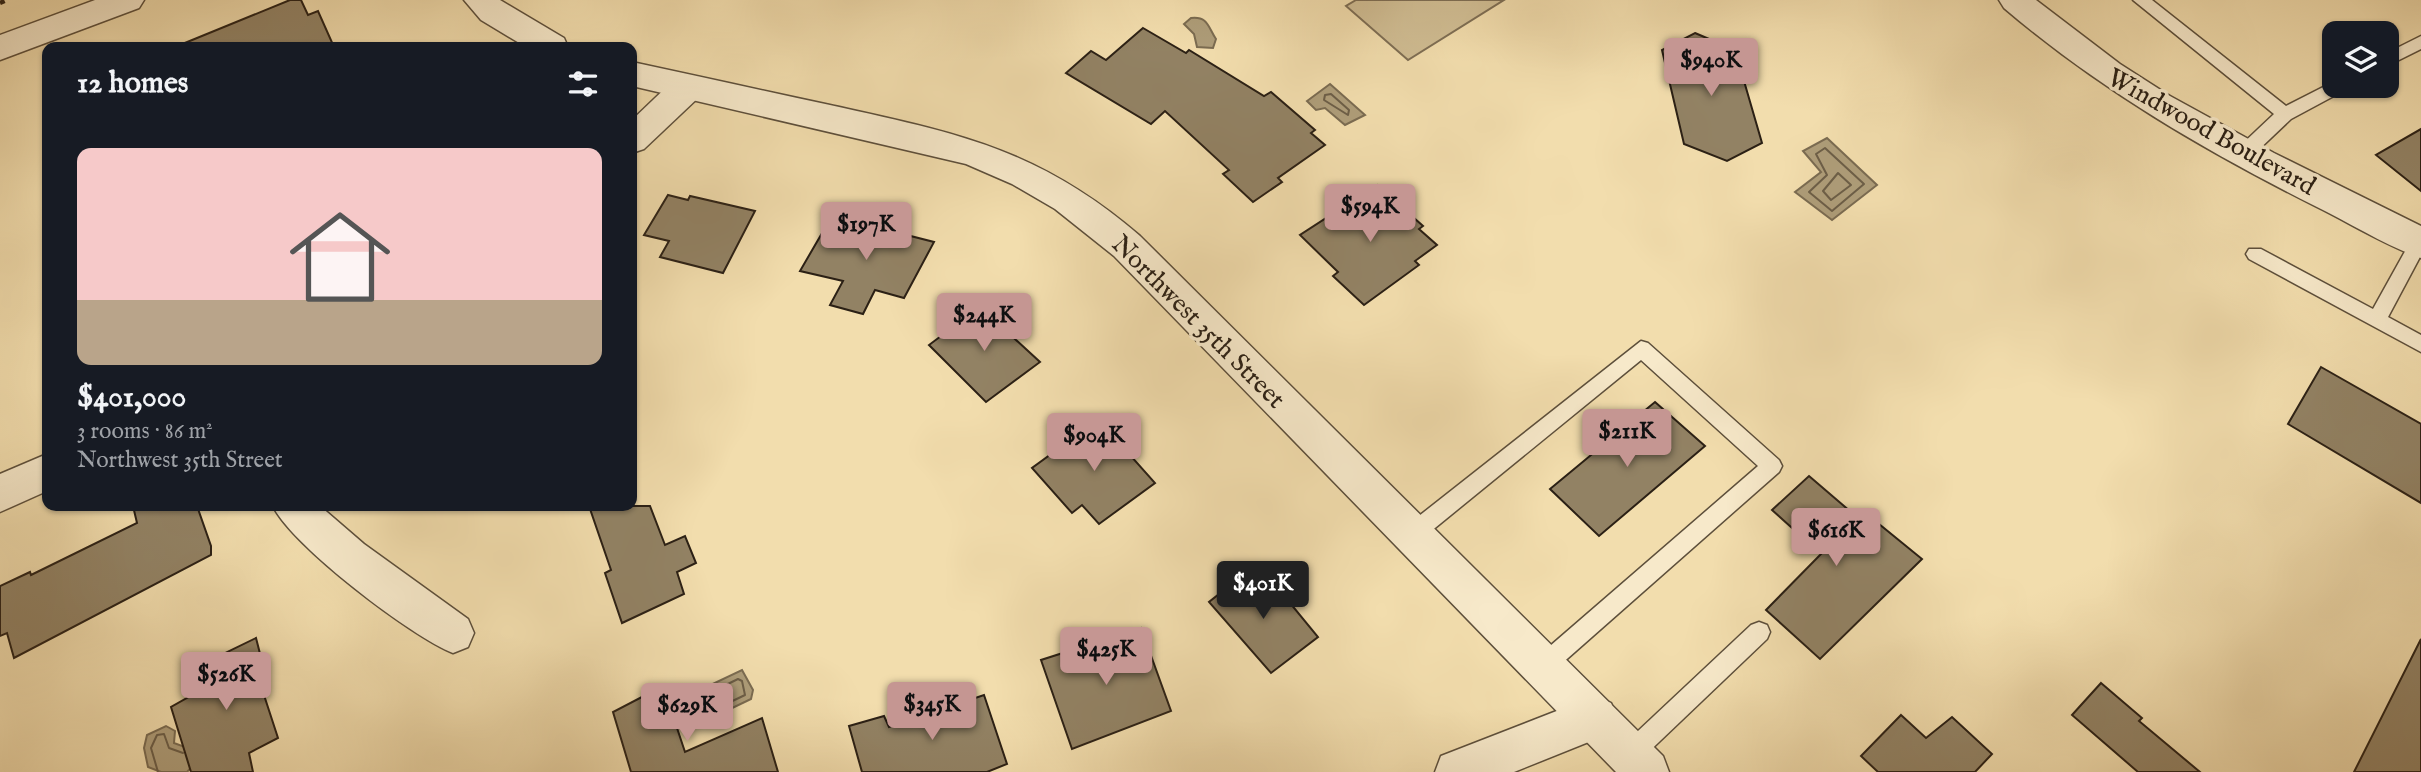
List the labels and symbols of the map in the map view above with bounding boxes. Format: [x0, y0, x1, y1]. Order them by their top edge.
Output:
pin: $940K [1662, 38, 1760, 98]
street label: Windwood Boulevard [2101, 61, 2321, 203]
pin: $594K [1321, 184, 1419, 244]
pin: $197K [817, 202, 915, 262]
street label: Northwest 35th Street [1104, 228, 1292, 416]
pin: $244K [935, 294, 1033, 353]
pin: $211K [1578, 410, 1676, 469]
pin: $904K [1045, 414, 1143, 473]
pin: $616K [1787, 508, 1885, 568]
pin: $401K [1214, 562, 1312, 621]
pin: $425K [1057, 628, 1155, 687]
pin: $526K [177, 652, 275, 712]
pin: $345K [883, 682, 981, 742]
pin: $629K [638, 684, 736, 743]

